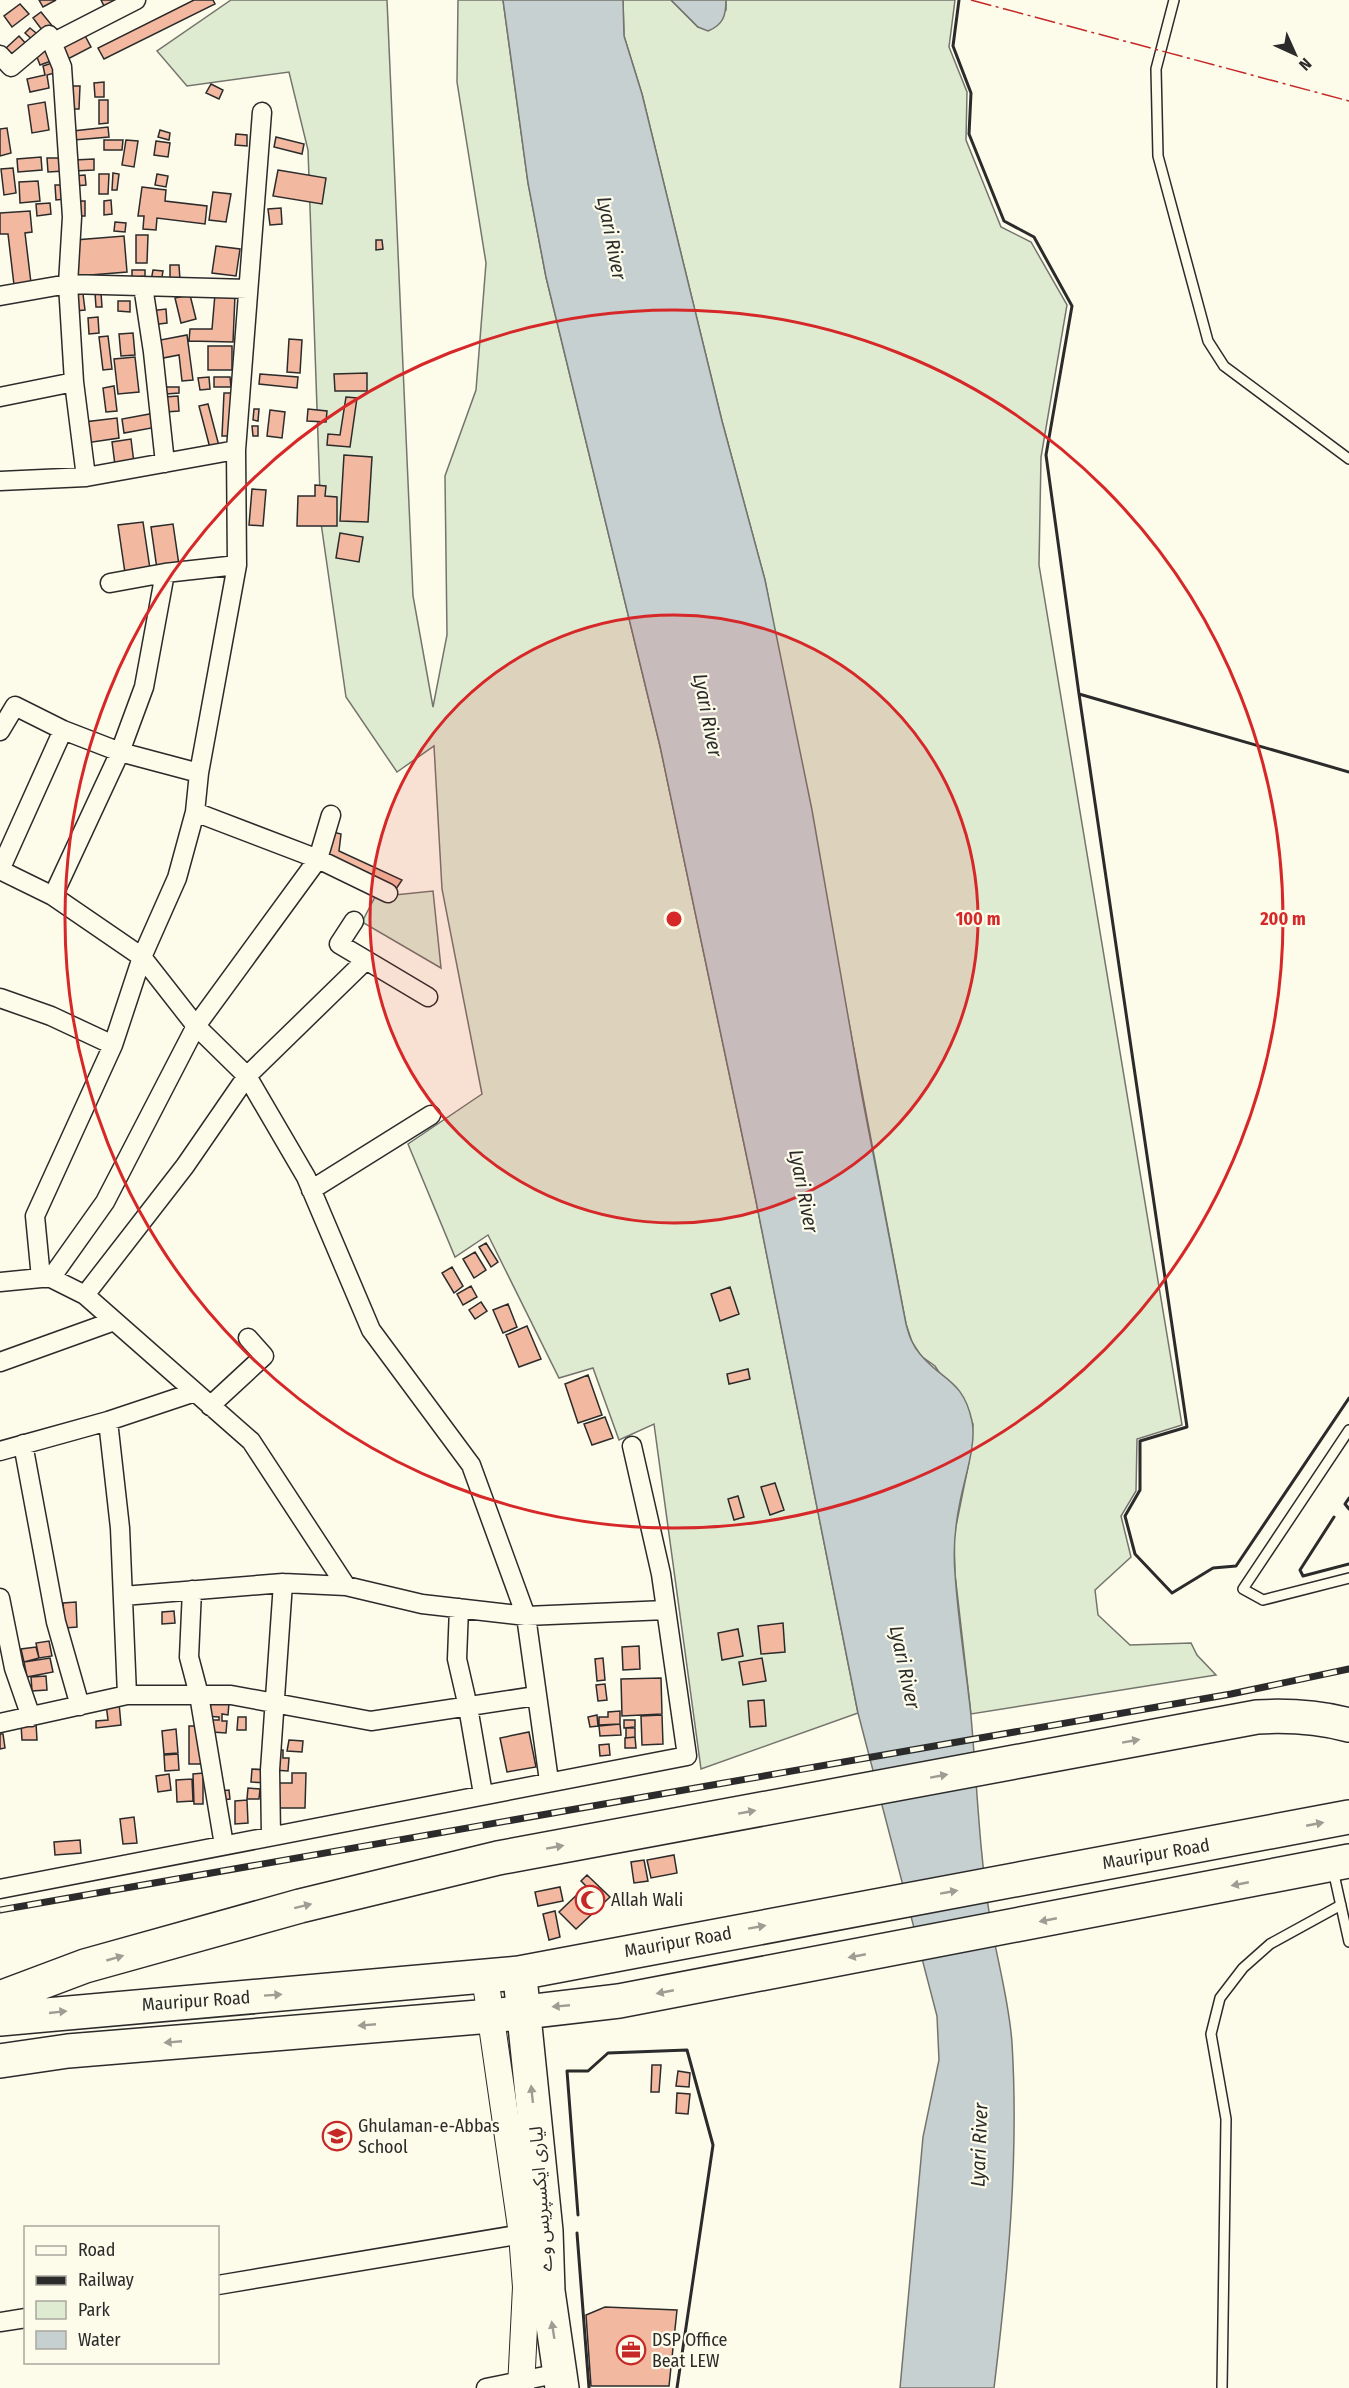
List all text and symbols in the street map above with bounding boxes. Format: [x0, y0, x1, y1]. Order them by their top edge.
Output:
north arrow [1265, 24, 1325, 84]
text: N [1295, 54, 1315, 74]
water label: Lyari River [592, 194, 632, 283]
water label: Lyari River [688, 671, 728, 760]
text: 100 m [956, 908, 1000, 930]
text: 200 m [1259, 908, 1306, 930]
centre of rings [664, 909, 684, 929]
water label: Lyari River [784, 1147, 824, 1236]
water label: Lyari River [884, 1623, 926, 1712]
one-way arrow [1121, 1736, 1140, 1745]
one-way arrow [930, 1771, 949, 1780]
one-way arrow [738, 1807, 757, 1816]
one-way arrow [1306, 1819, 1325, 1828]
street label: Mauripur Road [1101, 1834, 1211, 1874]
one-way arrow [546, 1842, 565, 1851]
one-way arrow [1230, 1880, 1249, 1889]
mosque icon: Allah Wali [574, 1884, 606, 1916]
one-way arrow [940, 1887, 959, 1896]
place label: Allah Wali [611, 1889, 683, 1911]
one-way arrow [294, 1901, 312, 1910]
one-way arrow [1038, 1916, 1057, 1925]
street label: Mauripur Road [623, 1922, 733, 1962]
one-way arrow [748, 1922, 767, 1931]
one-way arrow [847, 1952, 866, 1961]
one-way arrow [106, 1953, 124, 1962]
street label: Mauripur Road [141, 1986, 251, 2016]
one-way arrow [655, 1988, 674, 1997]
one-way arrow [264, 1991, 283, 2000]
one-way arrow [551, 2001, 570, 2011]
one-way arrow [49, 2008, 68, 2017]
one-way arrow [357, 2021, 376, 2030]
one-way arrow [163, 2037, 182, 2047]
one-way arrow [527, 2085, 537, 2104]
water label: Lyari River [966, 2101, 993, 2188]
place label: Ghulaman-e-Abbas School [358, 2115, 500, 2158]
school or university icon: Ghulaman-e-Abbas School [321, 2120, 353, 2152]
street label: لیاری ایکسپریس وے [525, 2125, 557, 2273]
legend [24, 2226, 219, 2364]
text: Road [78, 2239, 115, 2261]
text: Railway [78, 2269, 134, 2291]
text: Park [78, 2299, 111, 2321]
one-way arrow [549, 2320, 558, 2339]
text: Water [78, 2329, 121, 2351]
place label: DSP Office Beat LEW [652, 2329, 728, 2372]
office icon: DSP Office Beat LEW [615, 2334, 647, 2366]

